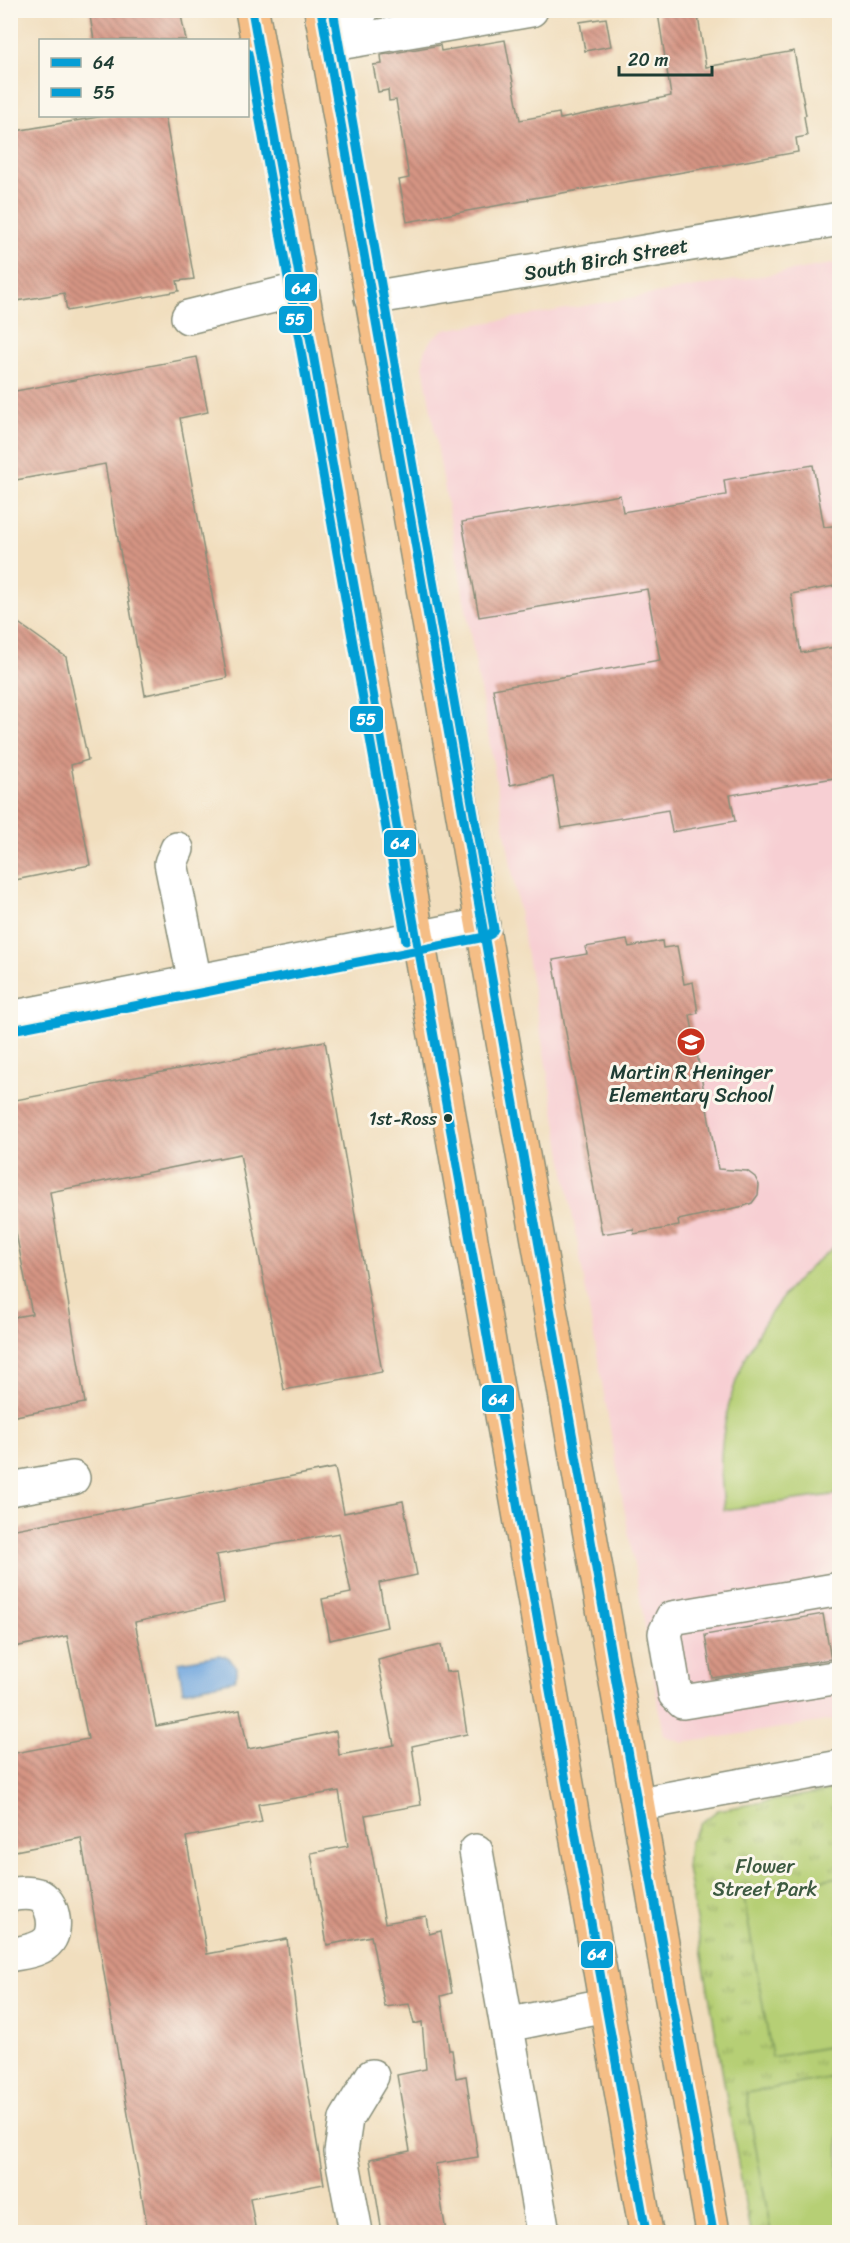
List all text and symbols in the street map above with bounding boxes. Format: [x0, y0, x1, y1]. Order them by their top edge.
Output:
legend [39, 39, 249, 117]
scale bar [619, 39, 712, 77]
text: 20 m [628, 44, 668, 76]
text: 64 [93, 47, 114, 79]
text: 55 [93, 77, 115, 109]
street label: South Birch Street [521, 228, 691, 291]
line badge: 64 [284, 273, 318, 302]
text: 64 [290, 274, 311, 303]
line badge: 55 [278, 305, 313, 334]
text: 55 [285, 305, 305, 334]
line badge: 55 [349, 705, 384, 733]
text: 55 [356, 705, 376, 734]
line badge: 64 [383, 829, 417, 858]
text: 64 [389, 829, 410, 858]
school or university icon: Martin R Heninger Elementary School [675, 1026, 707, 1058]
place label: Martin R Heninger Elementary School [608, 1055, 774, 1113]
place label: 1st-Ross [369, 1103, 438, 1135]
marker: 1st-Ross [442, 1112, 454, 1124]
line badge: 64 [481, 1384, 515, 1413]
text: 64 [487, 1385, 508, 1414]
park label: Flower Street Park [713, 1849, 818, 1907]
line badge: 64 [580, 1940, 614, 1969]
text: 64 [586, 1940, 607, 1969]

